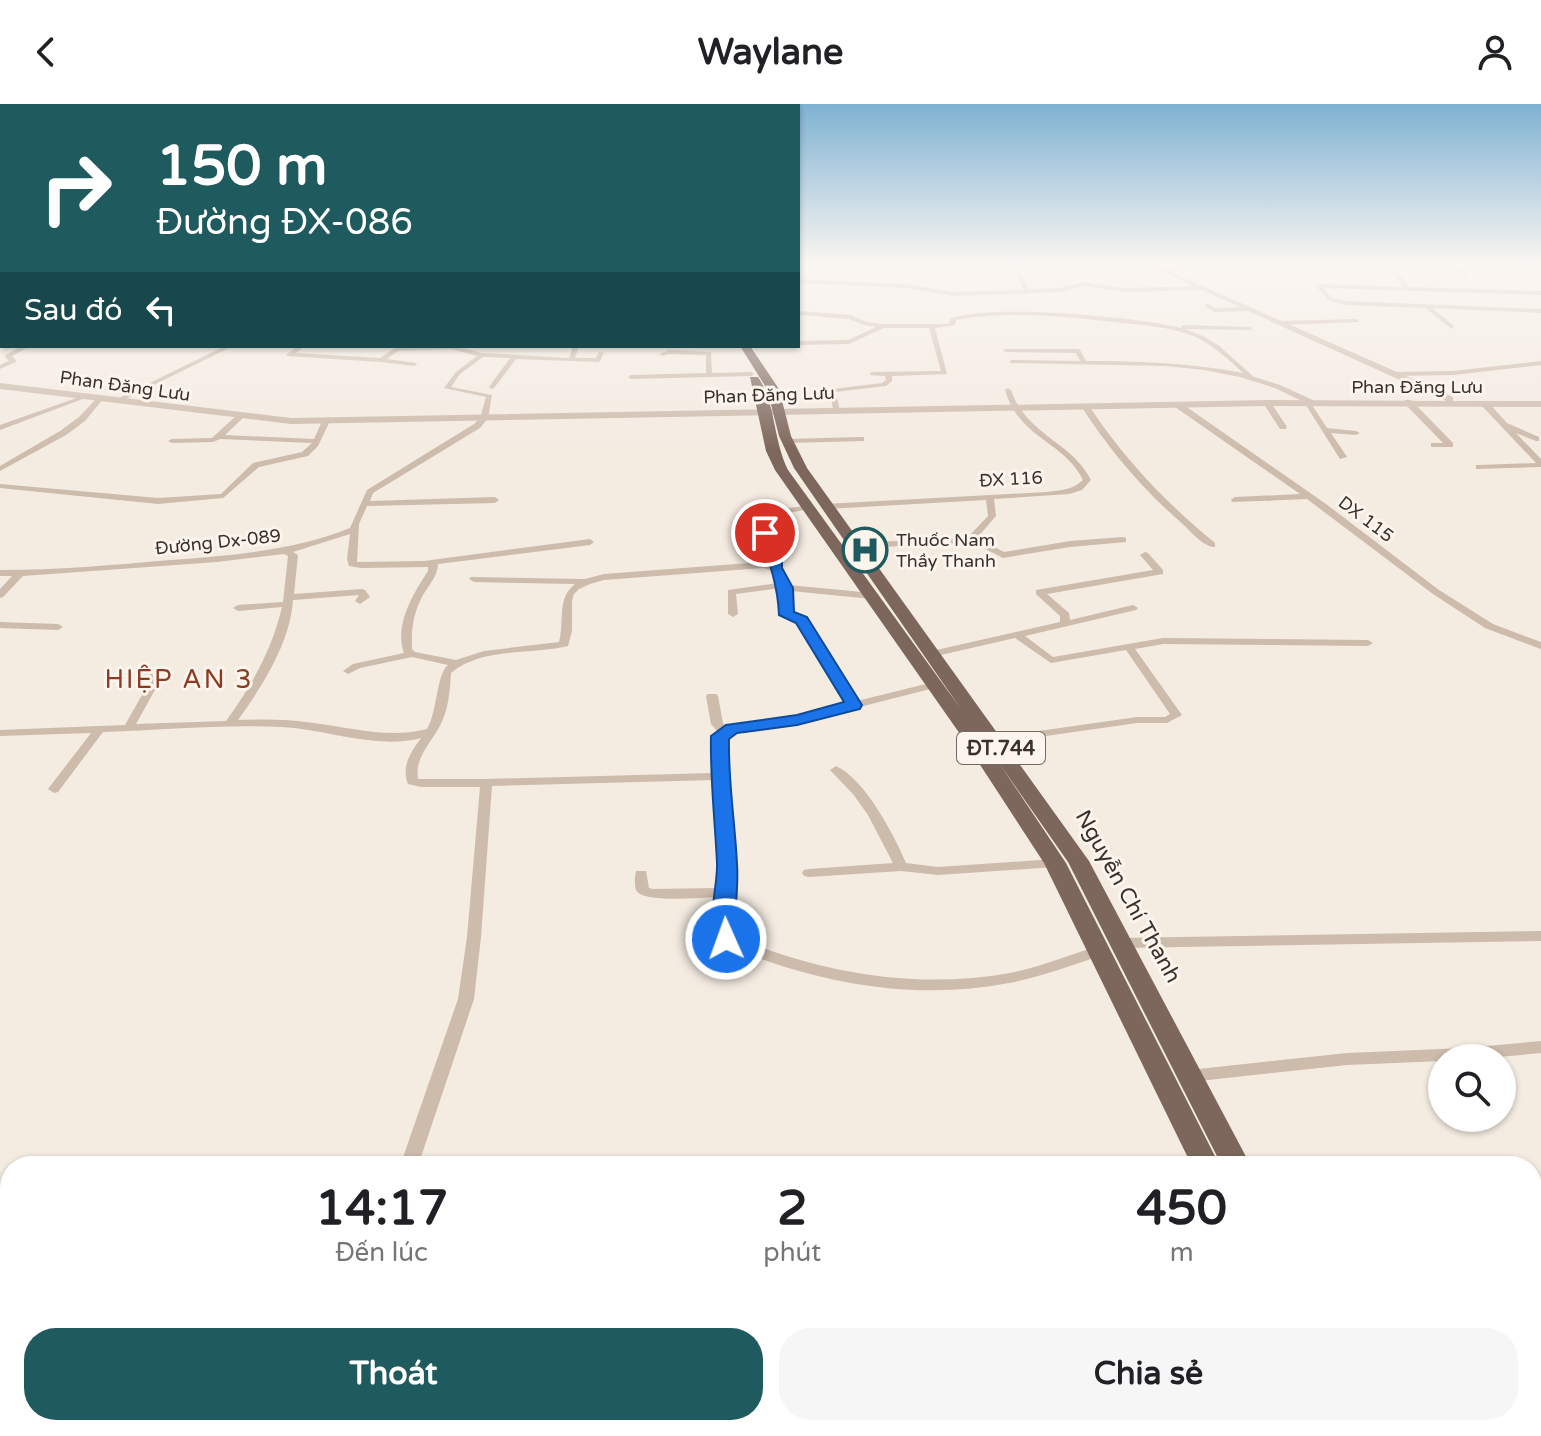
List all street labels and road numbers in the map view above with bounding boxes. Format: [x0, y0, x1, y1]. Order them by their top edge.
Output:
street label: Phan Đăng Lưu [58, 366, 192, 406]
street label: Phan Đăng Lưu [1351, 376, 1483, 398]
street label: Phan Đăng Lưu [703, 382, 835, 408]
street label: ĐX 116 [979, 466, 1043, 492]
street label: DX 115 [1334, 491, 1398, 547]
street label: Đường Dx-089 [154, 524, 282, 560]
road number: ĐT.744 [957, 732, 1045, 764]
street label: Nguyễn Chí Thanh [1070, 806, 1186, 987]

